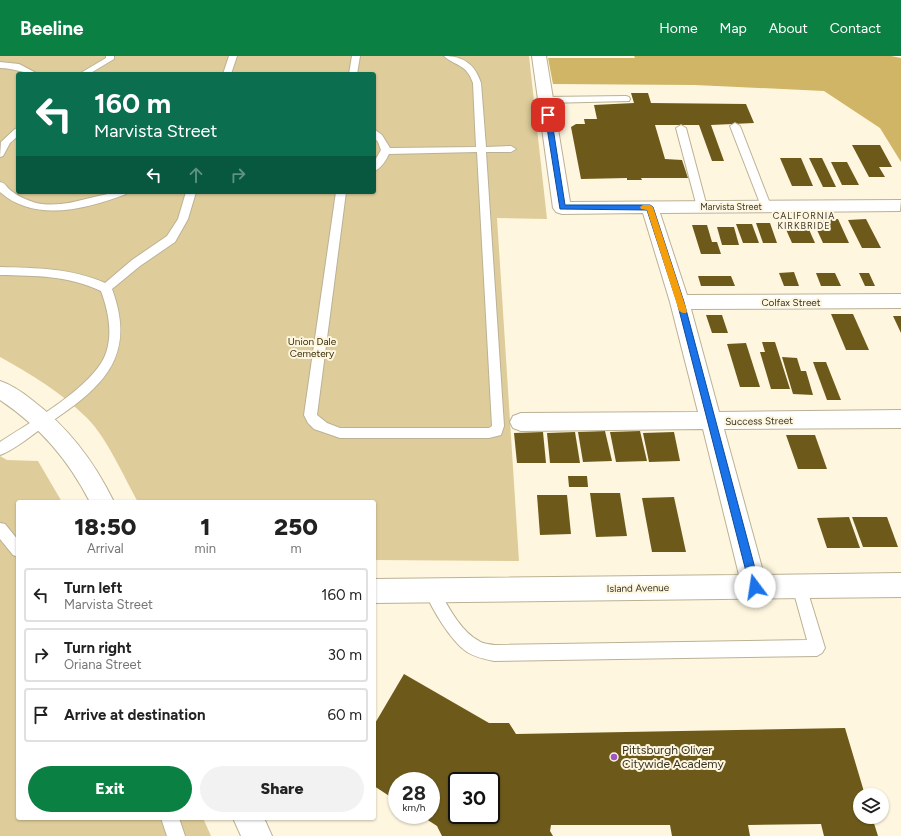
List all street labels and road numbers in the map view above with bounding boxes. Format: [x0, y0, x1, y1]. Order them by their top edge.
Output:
street label: Marvista Street [700, 201, 762, 212]
street label: Colfax Street [761, 296, 821, 309]
street label: Success Street [725, 414, 793, 428]
street label: Island Avenue [607, 581, 670, 595]

